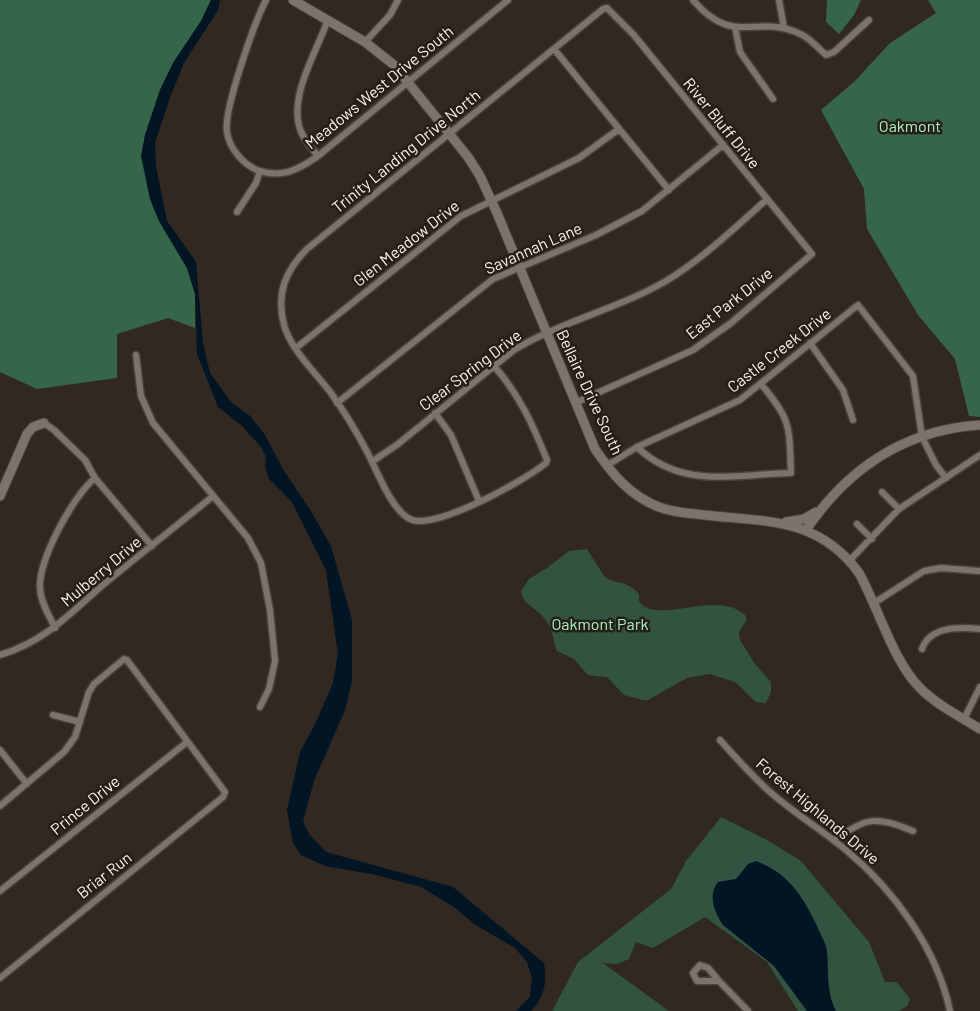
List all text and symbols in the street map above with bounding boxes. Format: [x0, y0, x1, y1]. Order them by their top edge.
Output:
street label: Meadows West Drive South [301, 21, 457, 152]
street label: River Bluff Drive [680, 73, 765, 172]
street label: Trinity Landing Drive North [328, 85, 484, 216]
park label: Oakmont [879, 116, 941, 135]
street label: Glen Meadow Drive [349, 195, 463, 290]
street label: Savannah Lane [481, 218, 584, 277]
street label: East Park Drive [682, 263, 776, 342]
street label: Castle Creek Drive [723, 303, 834, 396]
street label: Clear Spring Drive [415, 325, 525, 414]
street label: Bellaire Drive South [553, 326, 628, 457]
street label: Mulberry Drive [57, 531, 145, 610]
park label: Oakmont Park [552, 614, 648, 633]
street label: Forest Highlands Drive [753, 753, 884, 868]
street label: Prince Drive [46, 771, 123, 838]
street label: Briar Run [73, 847, 135, 902]

